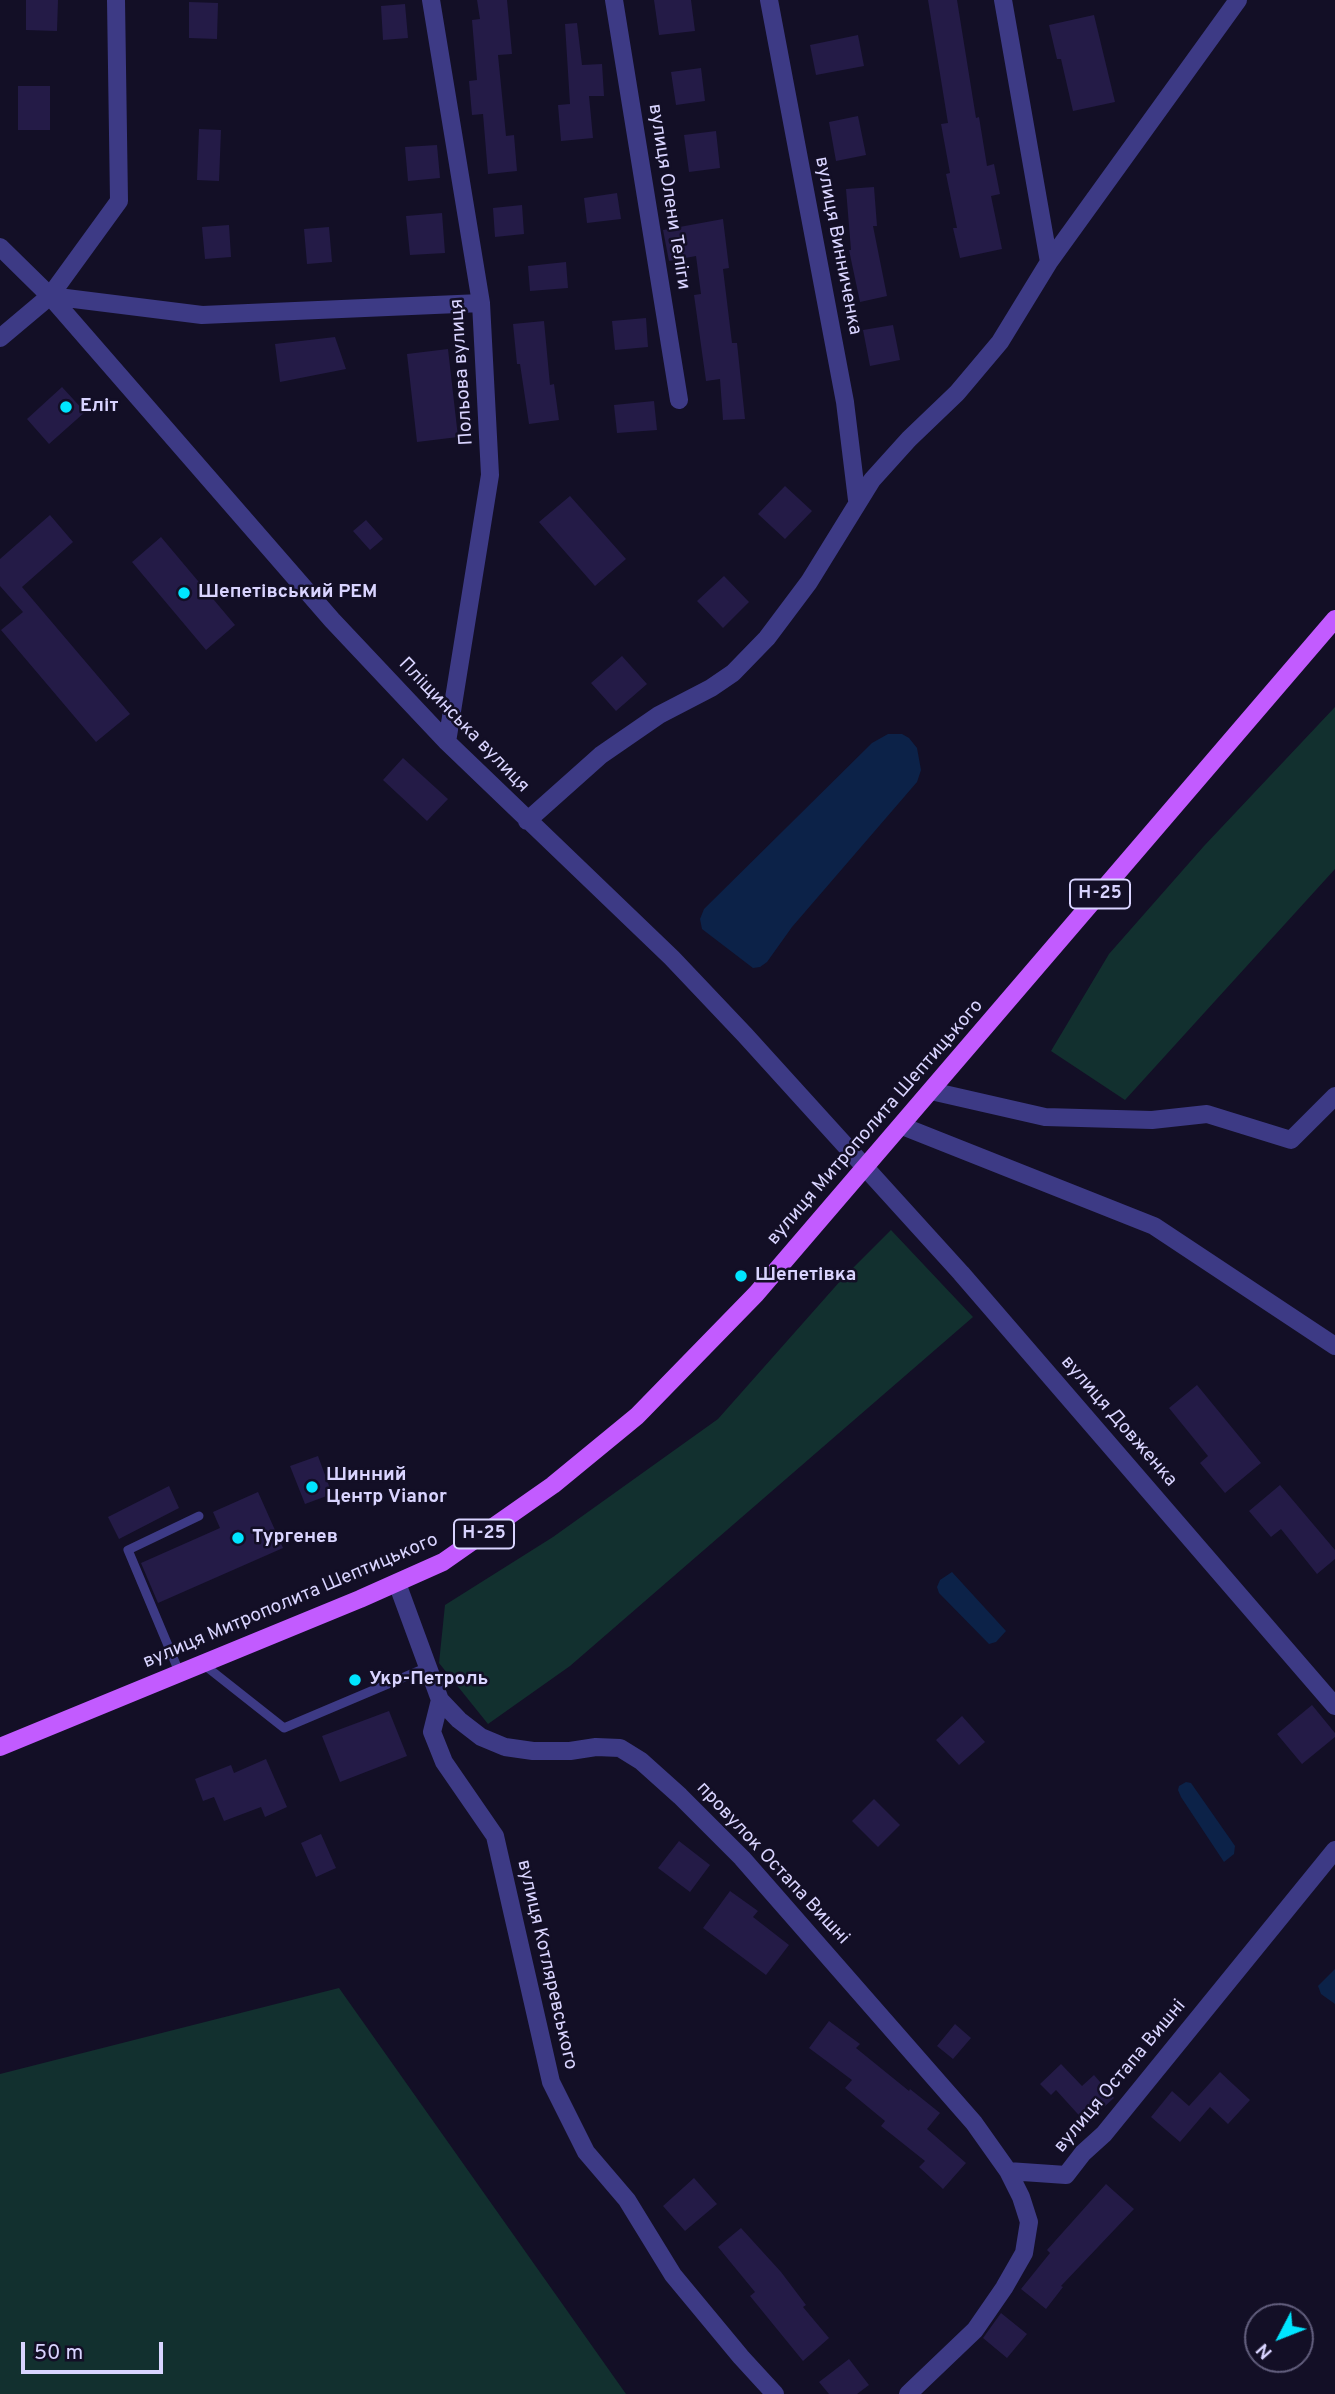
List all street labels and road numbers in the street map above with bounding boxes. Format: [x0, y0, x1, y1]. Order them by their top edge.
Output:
street label: вулиця Олени Теліги [642, 102, 694, 292]
street label: вулиця Винниченка [809, 155, 865, 337]
street label: Польова вулиця [447, 298, 479, 446]
street label: Пліщинська вулиця [393, 654, 533, 798]
road number: Н-25 [1070, 880, 1130, 908]
street label: вулиця Митрополита Шептицького [763, 995, 989, 1251]
street label: вулиця Довженка [1055, 1352, 1181, 1492]
road number: Н-25 [454, 1520, 514, 1548]
street label: вулиця Митрополита Шептицького [140, 1529, 442, 1675]
street label: провулок Остапа Вишні [691, 1778, 853, 1950]
street label: вулиця Котляревського [511, 1858, 581, 2072]
street label: вулиця Остапа Вишні [1050, 1996, 1192, 2158]

